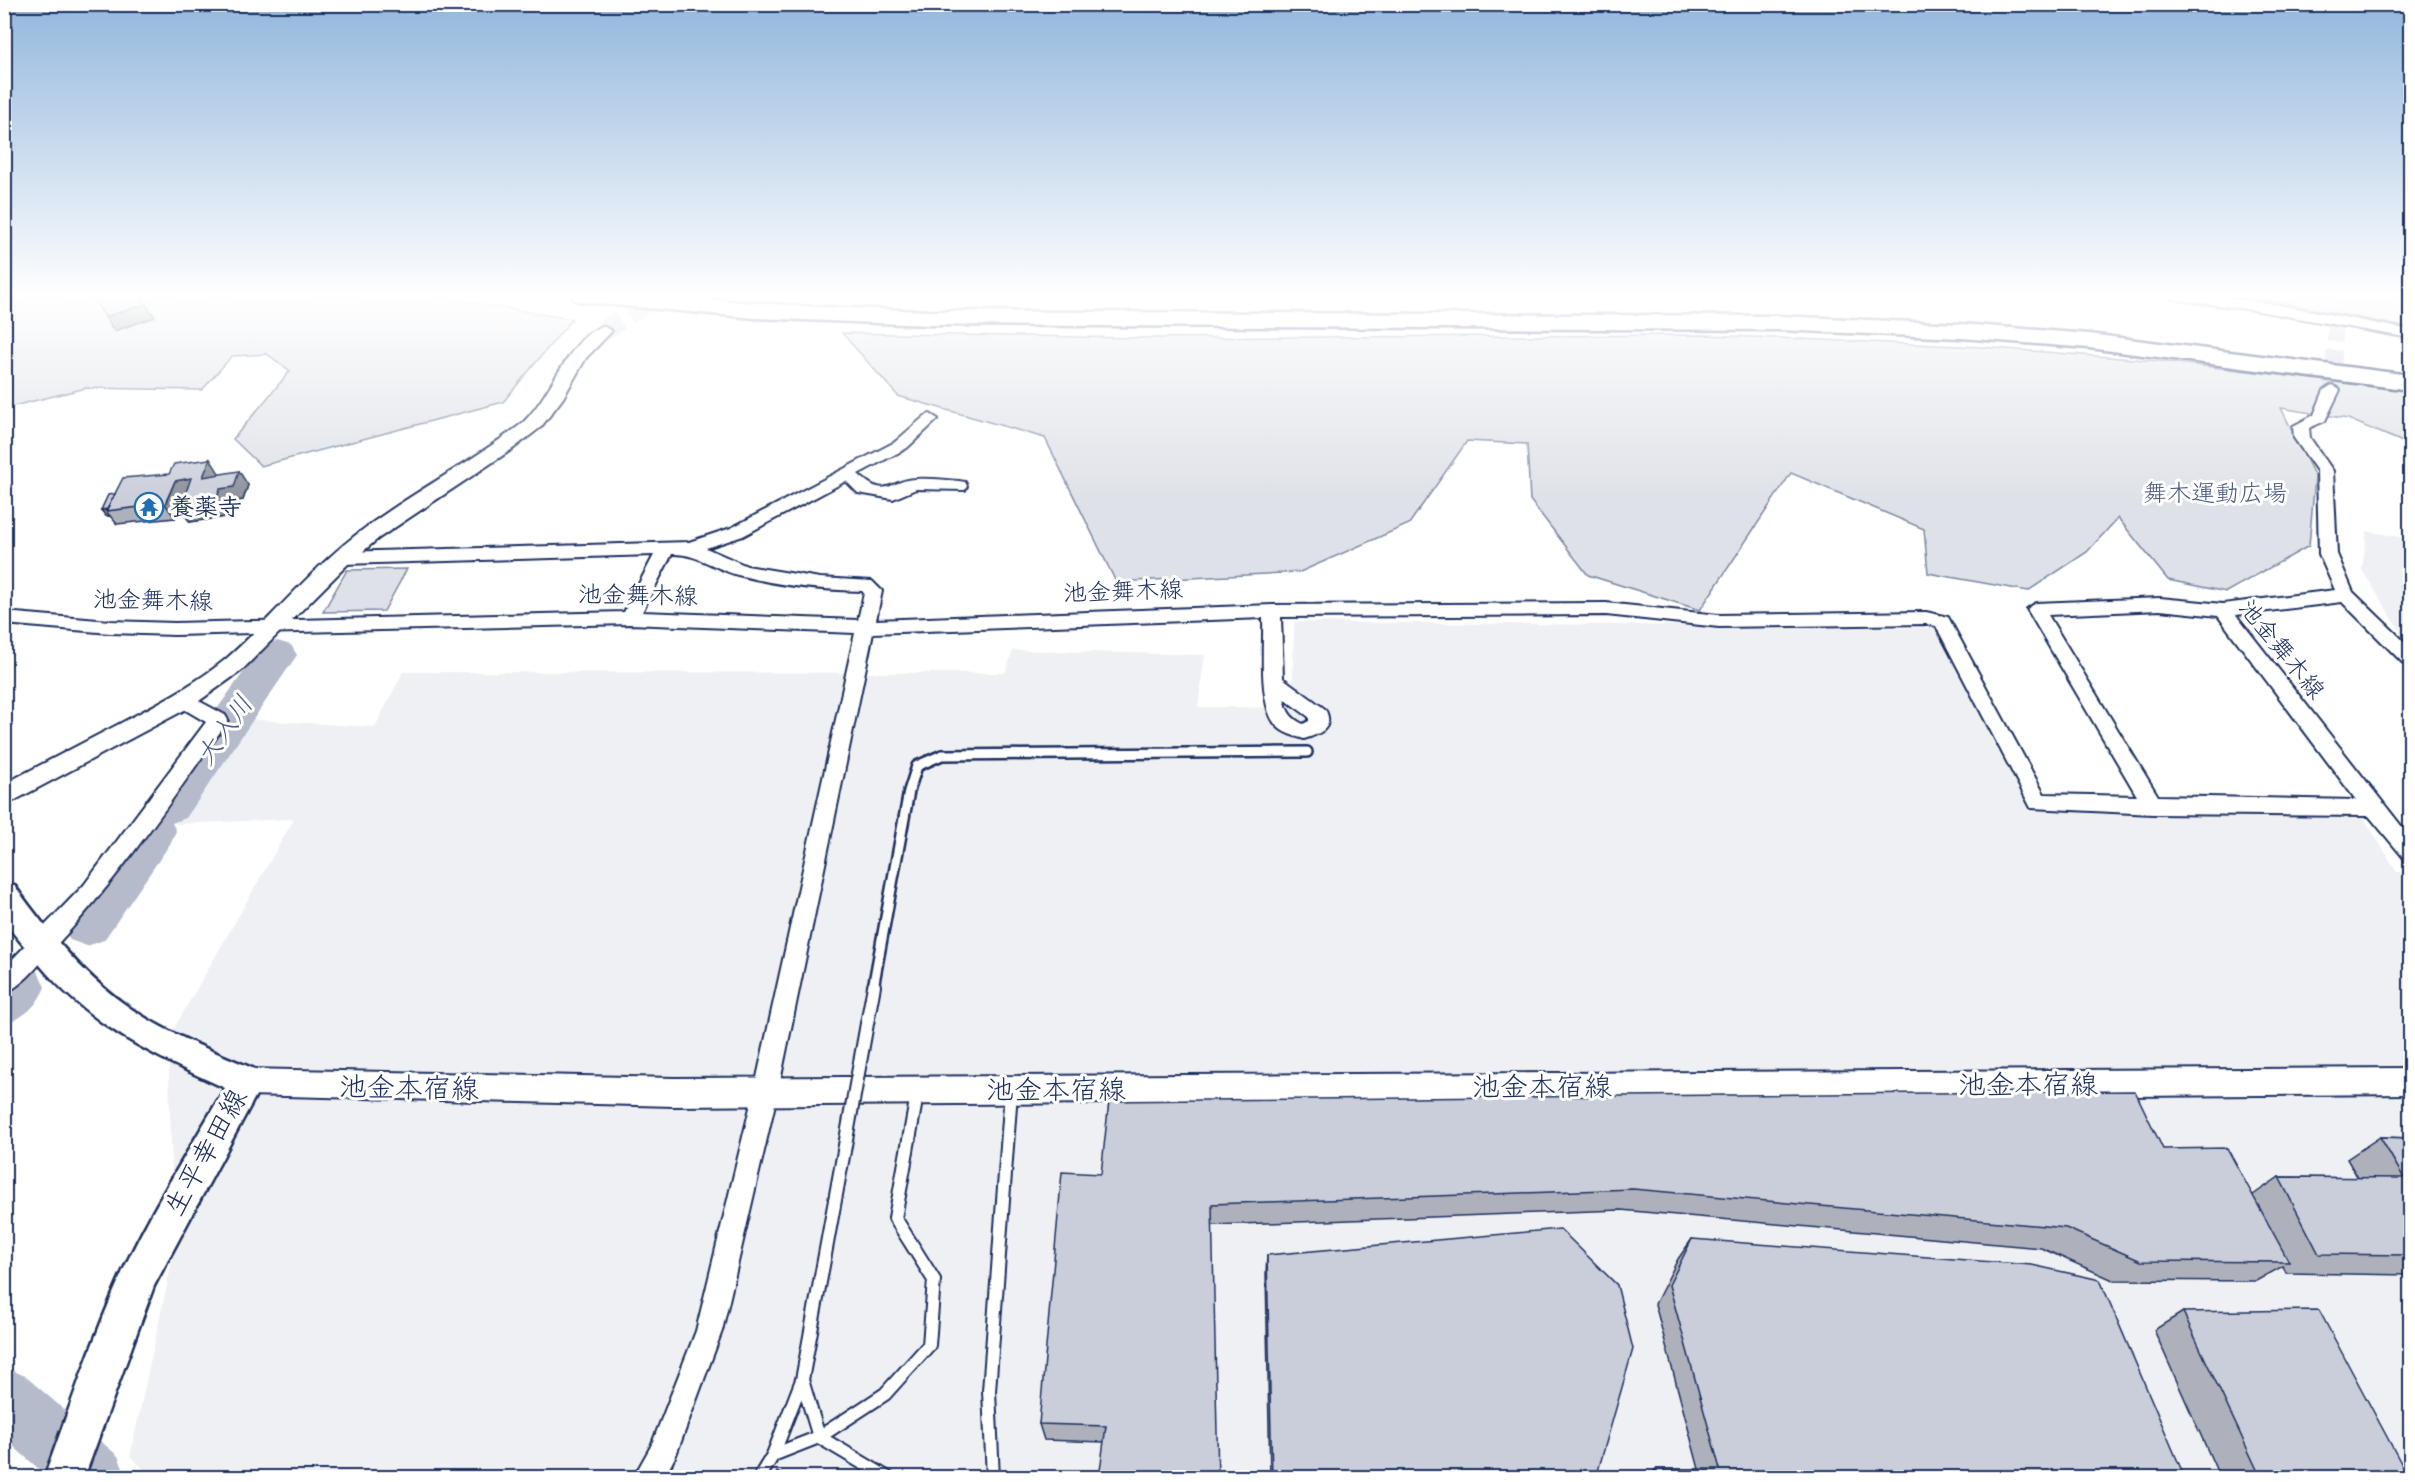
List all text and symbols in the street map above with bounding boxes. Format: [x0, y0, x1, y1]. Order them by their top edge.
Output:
park label: 舞木運動広場 [2143, 479, 2287, 510]
temple icon: 養薬寺 [133, 491, 165, 523]
place label: 養薬寺 [170, 493, 242, 524]
street label: 池金舞木線 [1063, 575, 1184, 610]
street label: 池金舞木線 [578, 580, 698, 613]
street label: 池金舞木線 [93, 585, 213, 618]
street label: 池金舞木線 [2231, 594, 2331, 706]
water label: 大入川 [189, 689, 262, 773]
street label: 池金本宿線 [1958, 1068, 2098, 1105]
street label: 池金本宿線 [339, 1070, 479, 1109]
street label: 池金本宿線 [1472, 1070, 1612, 1107]
street label: 池金本宿線 [986, 1073, 1126, 1110]
street label: 生平幸田線 [157, 1083, 257, 1223]

